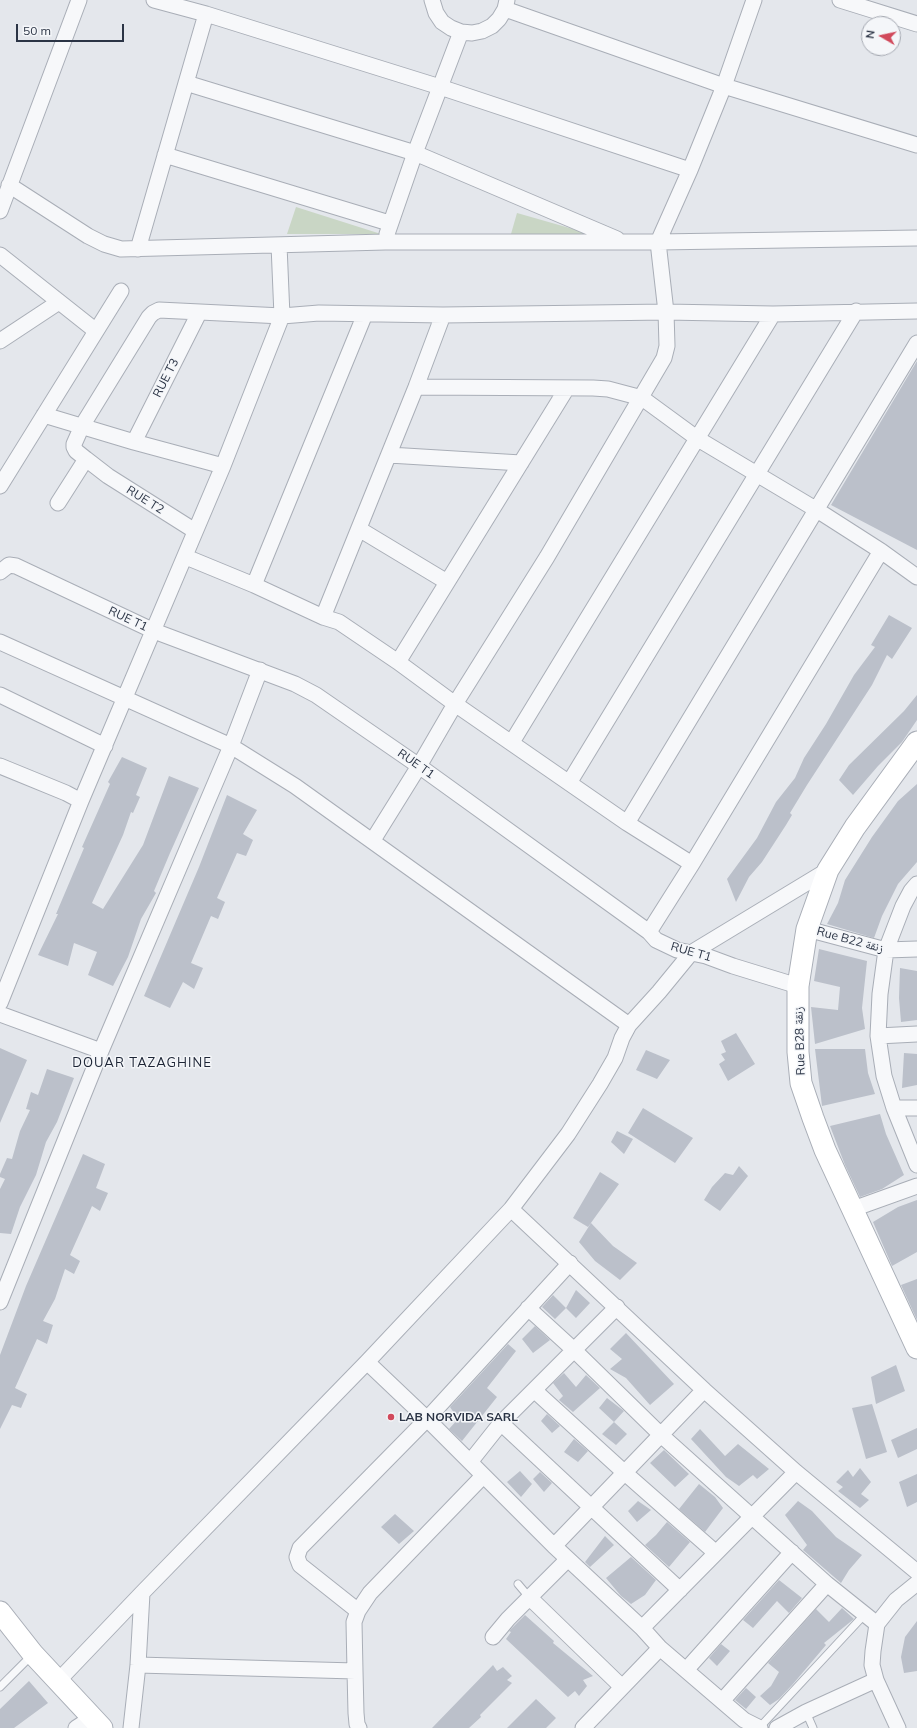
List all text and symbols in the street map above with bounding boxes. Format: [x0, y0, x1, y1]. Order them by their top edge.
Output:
scale bar [18, 16, 126, 42]
north arrow [861, 16, 901, 56]
text: 50 m [23, 23, 51, 38]
text: N [863, 29, 878, 39]
street label: RUE T3 [150, 356, 182, 400]
street label: RUE T2 [124, 483, 166, 517]
street label: RUE T1 [106, 604, 150, 634]
street label: RUE T1 [395, 746, 437, 782]
street label: Rue B22 زنقة [815, 924, 885, 956]
street label: RUE T1 [669, 939, 713, 965]
street label: Rue B28 زنقة [792, 1006, 808, 1076]
district label: DOUAR TAZAGHINE [72, 1055, 212, 1071]
place label: LAB NORVIDA SARL [399, 1410, 518, 1424]
marker: LAB NORVIDA SARL [386, 1412, 396, 1422]

